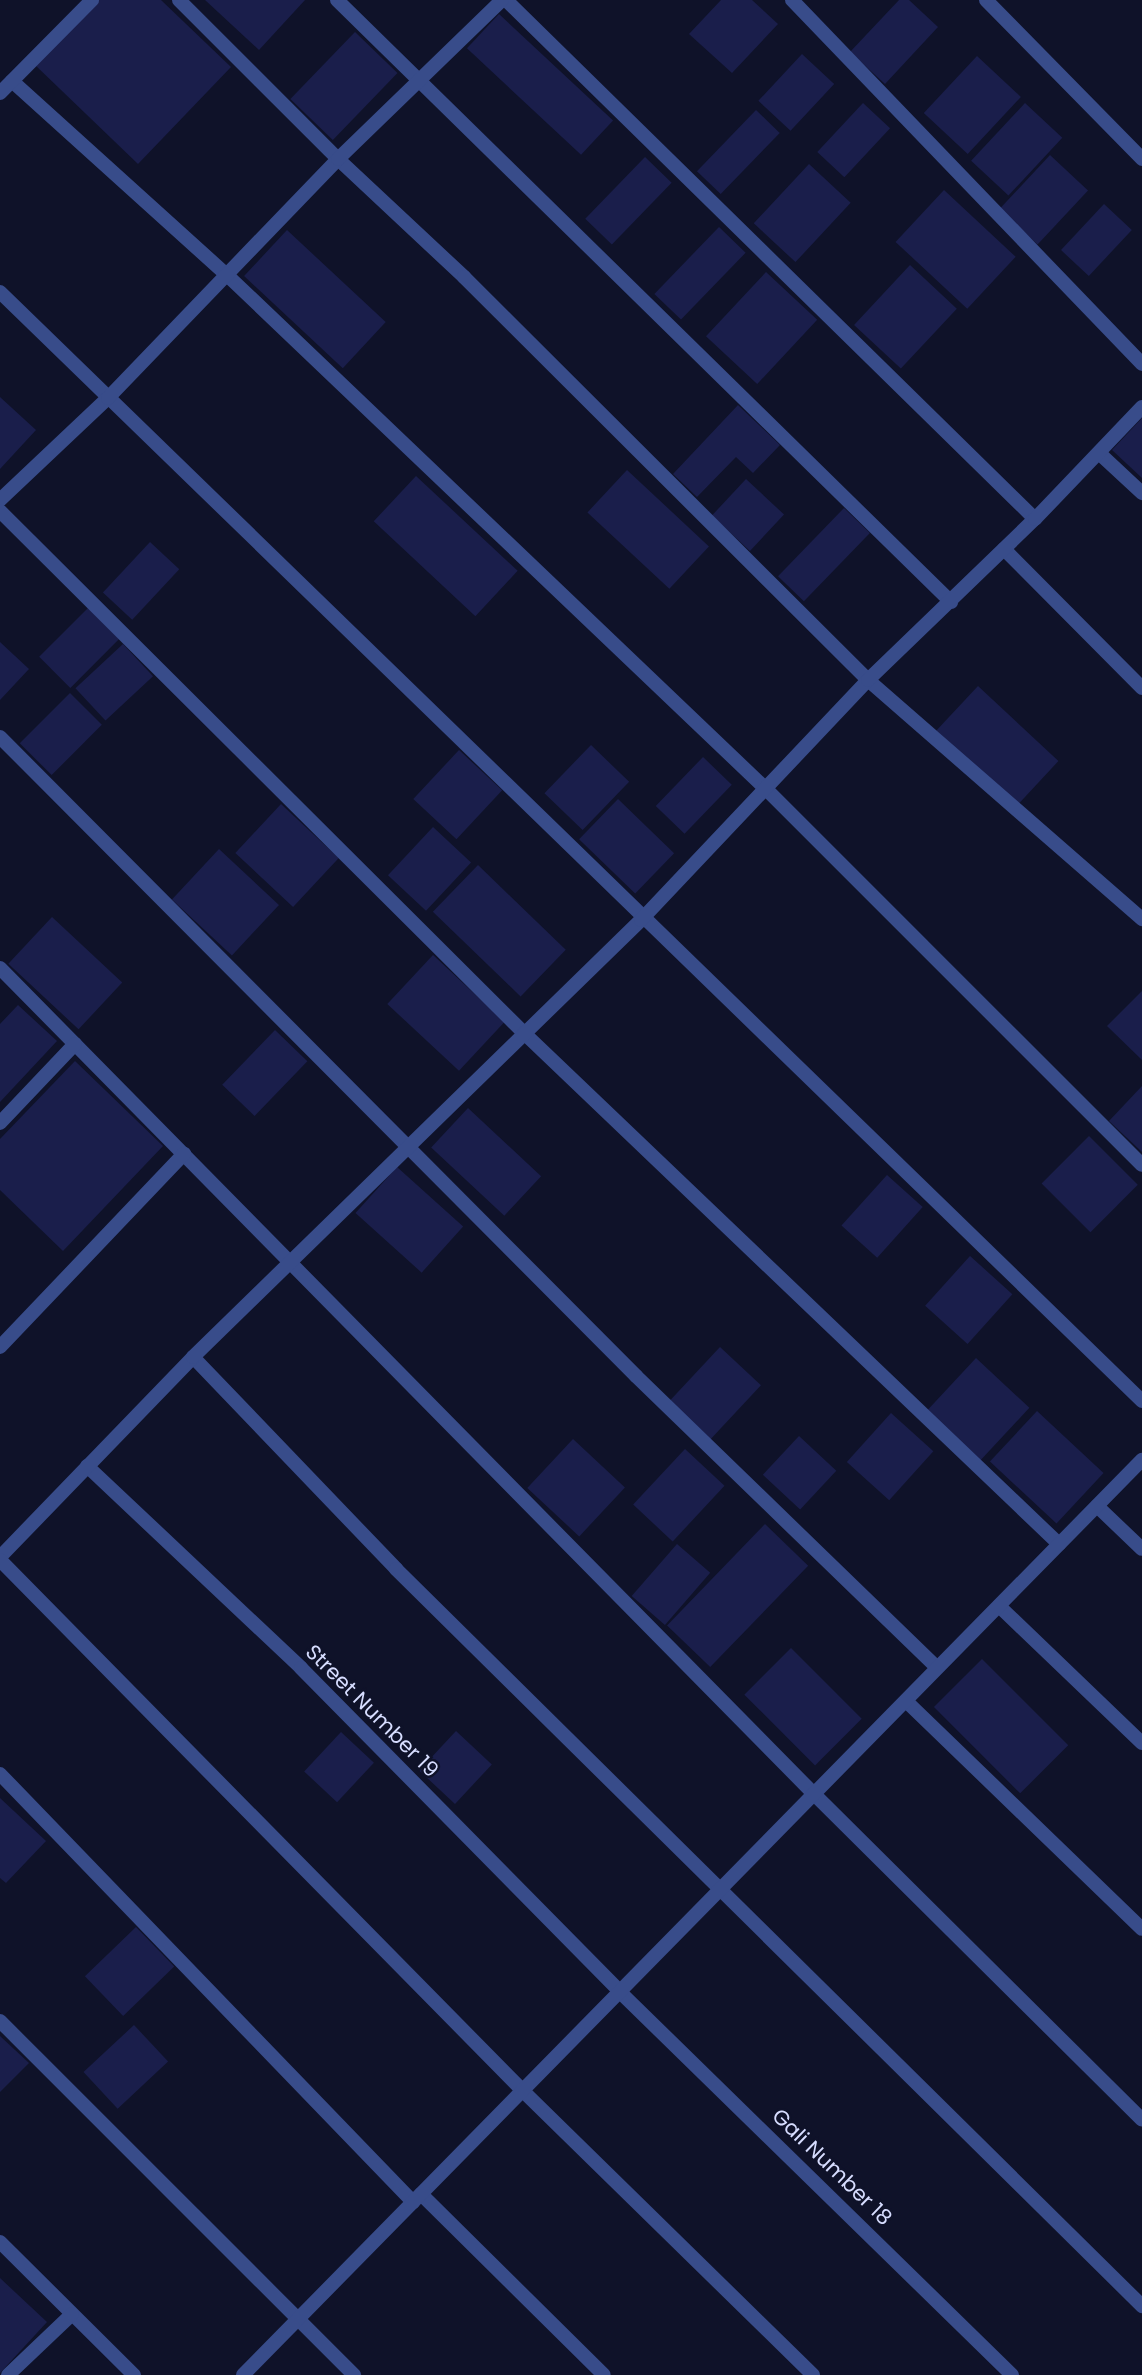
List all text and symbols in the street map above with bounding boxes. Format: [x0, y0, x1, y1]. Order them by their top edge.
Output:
street label: Street Number 19 [300, 1639, 444, 1783]
street label: Gali Number 18 [767, 2103, 897, 2231]

